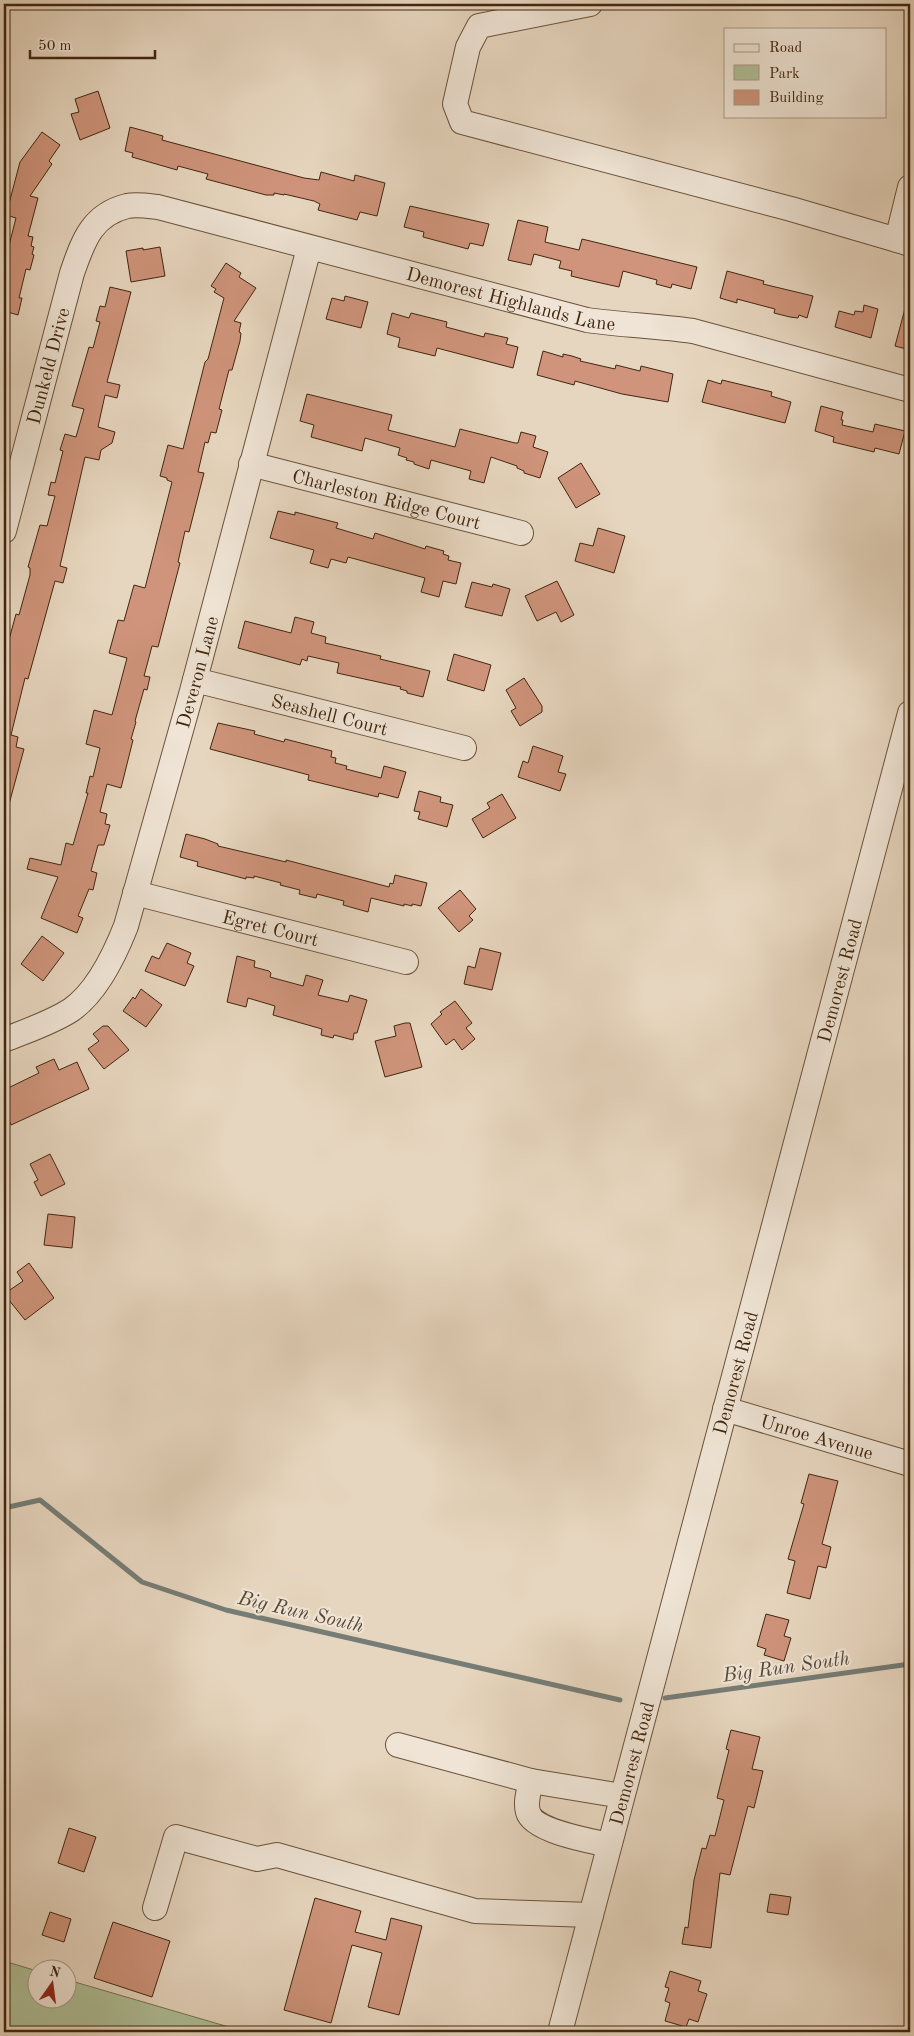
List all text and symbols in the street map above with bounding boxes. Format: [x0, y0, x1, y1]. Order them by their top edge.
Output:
scale bar [30, 28, 155, 60]
legend [724, 28, 886, 118]
text: 50 m [38, 39, 72, 54]
text: Road [769, 41, 803, 56]
text: Park [769, 67, 800, 82]
text: Building [769, 91, 824, 106]
street label: Demorest Highlands Lane [404, 266, 616, 335]
street label: Dunkeld Drive [26, 306, 74, 427]
street label: Charleston Ridge Court [290, 468, 482, 534]
street label: Deveron Lane [175, 614, 223, 731]
street label: Seashell Court [269, 693, 389, 740]
street label: Egret Court [220, 909, 320, 951]
street label: Demorest Road [816, 917, 867, 1045]
street label: Demorest Road [712, 1309, 763, 1437]
street label: Unroe Avenue [758, 1413, 875, 1465]
water label: Big Run South [235, 1589, 365, 1637]
water label: Big Run South [720, 1649, 851, 1687]
street label: Demorest Road [608, 1700, 659, 1828]
north arrow [28, 1958, 78, 2008]
text: N [48, 1964, 62, 1981]

